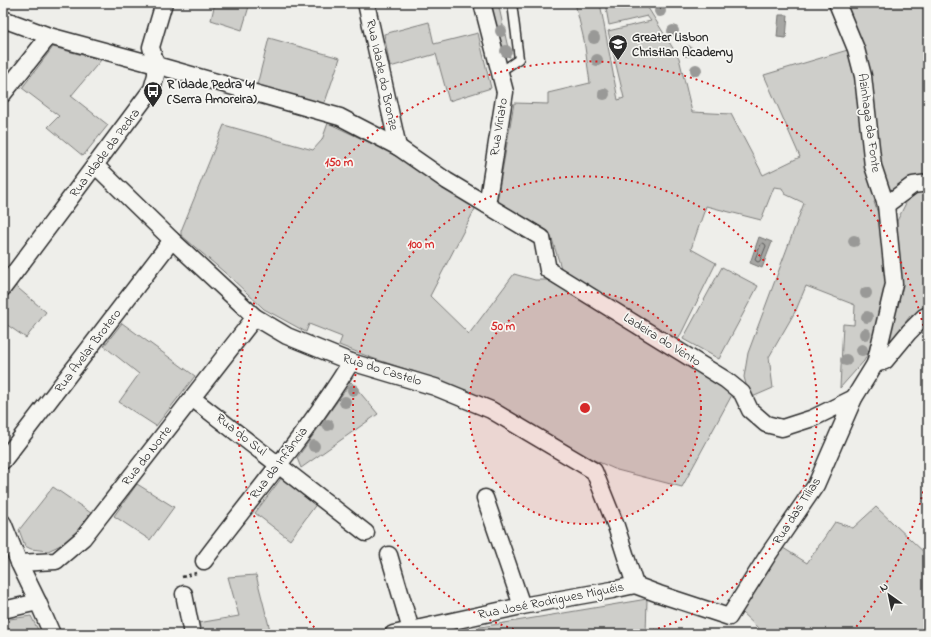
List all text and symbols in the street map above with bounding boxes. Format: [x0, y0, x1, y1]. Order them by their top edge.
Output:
street label: Rua Idade do Bronze [361, 18, 403, 132]
place label: Greater Lisbon Christian Academy [632, 28, 733, 64]
school or university icon: Greater Lisbon Christian Academy [607, 33, 629, 61]
street label: Azinhaga da Fonte [852, 72, 885, 174]
place label: R Idade Pedra 41 (Serra Amoreira) [166, 75, 257, 109]
bus stop icon: R Idade Pedra 41 (Serra Amoreira) [142, 80, 164, 108]
street label: Rua Viriato [485, 96, 513, 157]
street label: Rua Idade da Pedra [65, 105, 145, 201]
text: 150 m [325, 154, 354, 172]
text: 100 m [408, 236, 435, 254]
street label: Rua Avelar Brotero [50, 305, 126, 397]
street label: Ladeira do Vento [619, 309, 705, 372]
text: 50 m [491, 318, 516, 336]
street label: Rua do Castelo [340, 349, 424, 391]
centre of rings [578, 401, 592, 415]
street label: Rua do Sul [211, 409, 271, 461]
street label: Rua do Norte [117, 422, 177, 490]
street label: Rua da Infância [245, 423, 313, 503]
street label: Rua das Tílias [768, 473, 826, 548]
north arrow [869, 575, 909, 615]
street label: Rua José Rodrigues Miguéis [476, 577, 626, 625]
text: N [877, 579, 892, 596]

